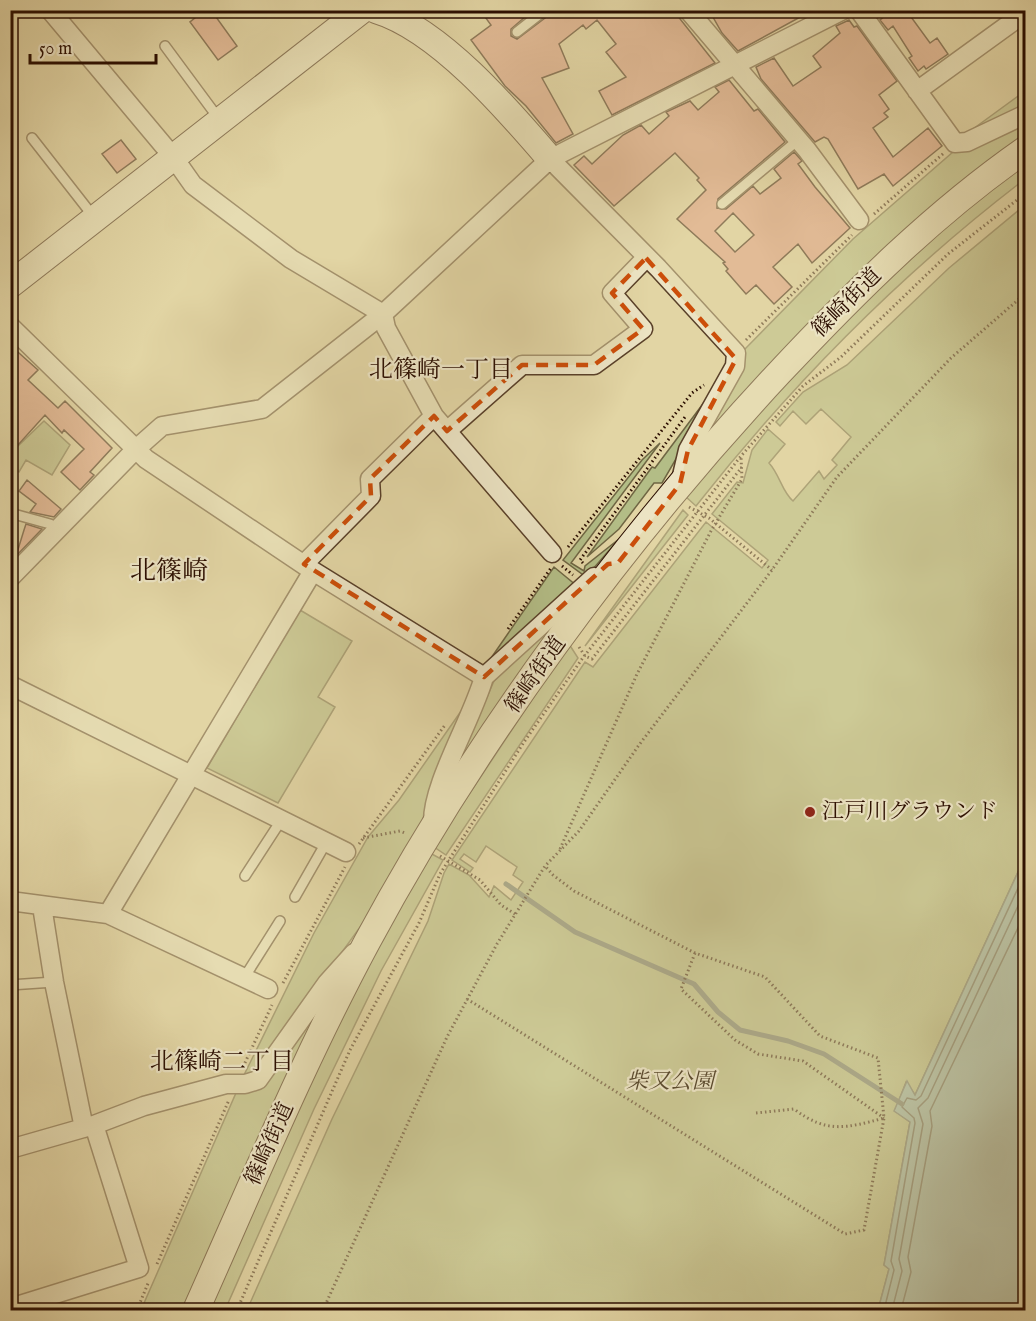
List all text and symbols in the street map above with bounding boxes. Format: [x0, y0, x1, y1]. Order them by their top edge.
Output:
scale bar [30, 27, 156, 65]
text: 50 m [39, 38, 72, 61]
street label: 篠崎街道 [806, 262, 888, 344]
district label: 北篠崎一丁目 [369, 355, 513, 386]
district label: 北篠崎 [130, 555, 208, 588]
street label: 篠崎街道 [499, 631, 573, 719]
place label: 江戸川グラウンド [822, 798, 998, 826]
marker: 江戸川グラウンド [803, 805, 817, 819]
district label: 北篠崎二丁目 [150, 1047, 294, 1078]
park label: 柴又公園 [626, 1068, 717, 1096]
street label: 篠崎街道 [239, 1098, 301, 1190]

